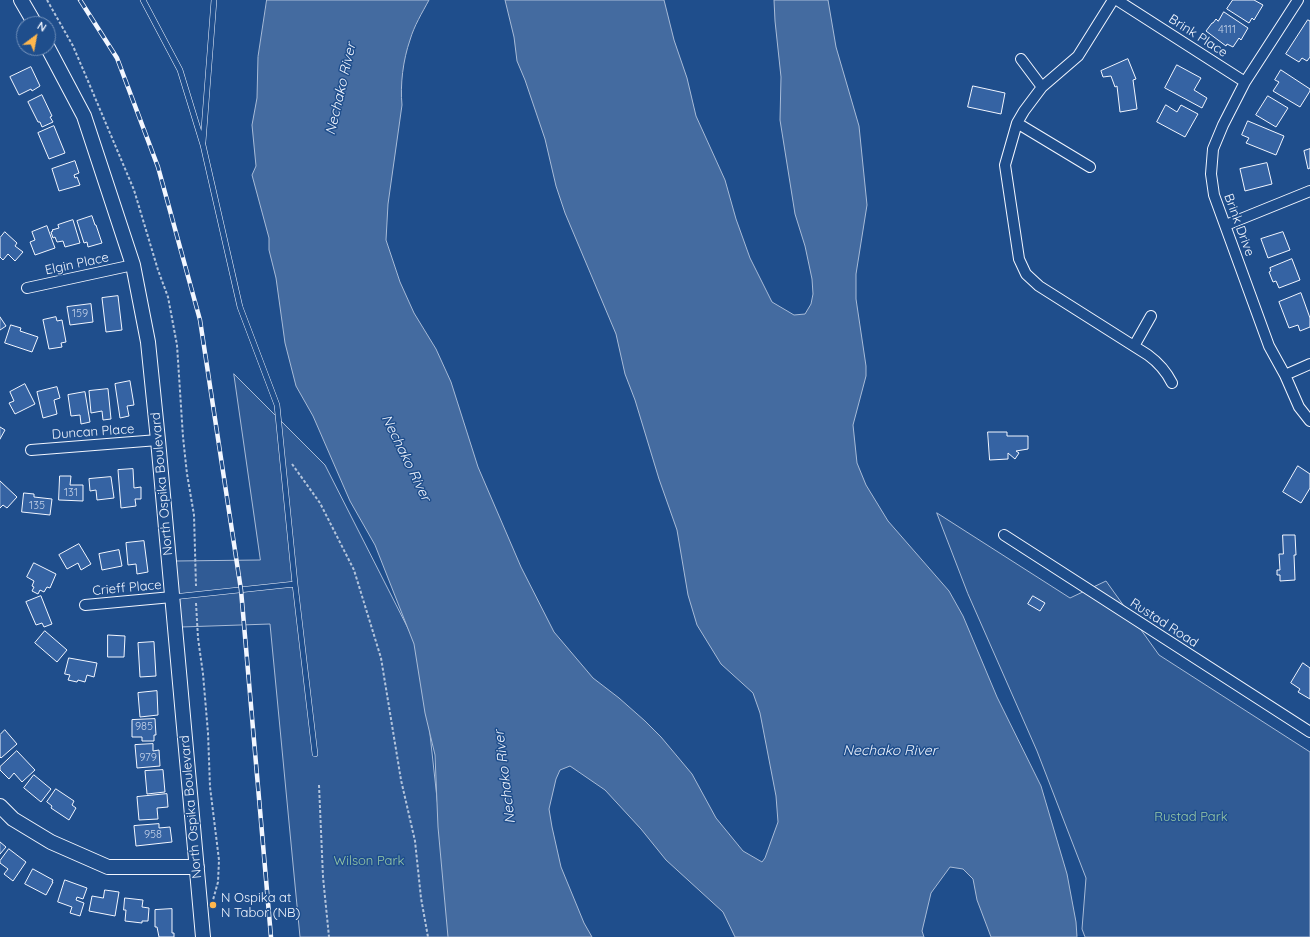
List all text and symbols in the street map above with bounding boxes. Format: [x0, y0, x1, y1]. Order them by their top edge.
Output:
street label: Brink Place [1166, 11, 1230, 61]
north arrow [16, 16, 56, 56]
text: N [35, 19, 49, 35]
house number: 4111 [1218, 23, 1236, 37]
water label: Nechako River [322, 41, 360, 137]
street label: Brink Drive [1220, 192, 1258, 258]
street label: Elgin Place [44, 250, 110, 278]
house number: 159 [72, 307, 88, 321]
street label: North Ospika Boulevard [148, 412, 176, 556]
water label: Nechako River [378, 412, 434, 504]
street label: Duncan Place [51, 421, 135, 443]
house number: 131 [64, 486, 78, 500]
house number: 135 [29, 499, 45, 513]
street label: Crieff Place [92, 577, 162, 599]
street label: Rustad Road [1127, 595, 1201, 651]
house number: 985 [135, 720, 153, 734]
water label: Nechako River [491, 729, 519, 825]
street label: North Ospika Boulevard [177, 735, 205, 879]
water label: Nechako River [843, 743, 937, 759]
house number: 979 [139, 751, 157, 765]
park label: Rustad Park [1154, 809, 1228, 825]
house number: 958 [144, 828, 162, 842]
park label: Wilson Park [334, 853, 404, 869]
place label: N Ospika at N Tabor (NB) [221, 890, 300, 921]
marker: N Ospika at N Tabor (NB) [208, 900, 218, 910]

